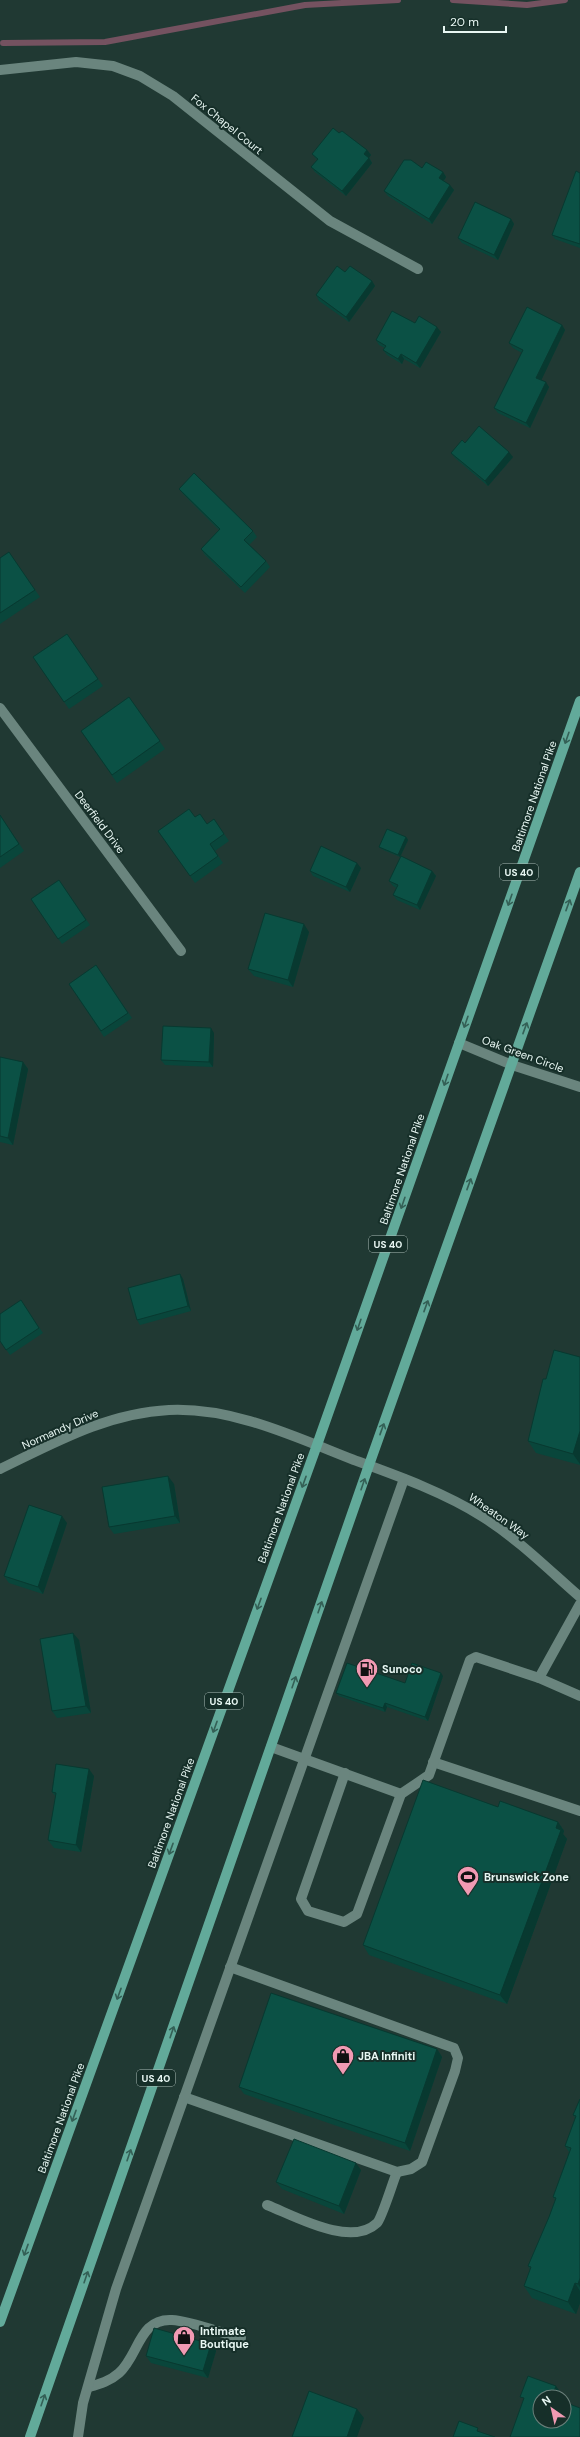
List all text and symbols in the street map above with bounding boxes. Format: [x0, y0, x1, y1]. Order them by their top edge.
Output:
scale bar [444, 8, 506, 34]
text: 20 m [450, 14, 479, 30]
street label: Fox Chapel Court [188, 91, 266, 157]
one-way arrow [563, 731, 570, 744]
street label: Baltimore National Pike [508, 739, 560, 853]
street label: Deerfield Drive [72, 788, 128, 856]
road number: US 40 [500, 864, 538, 880]
one-way arrow [505, 893, 513, 905]
one-way arrow [565, 900, 573, 912]
one-way arrow [462, 1016, 470, 1028]
one-way arrow [521, 1022, 529, 1034]
street label: Oak Green Circle [480, 1033, 566, 1075]
one-way arrow [442, 1073, 449, 1086]
street label: Baltimore National Pike [376, 1112, 428, 1226]
one-way arrow [466, 1178, 474, 1190]
one-way arrow [398, 1196, 406, 1208]
road number: US 40 [369, 1236, 407, 1252]
one-way arrow [422, 1301, 430, 1313]
one-way arrow [355, 1319, 363, 1331]
street label: Normandy Drive [20, 1406, 100, 1452]
one-way arrow [379, 1423, 387, 1435]
street label: Baltimore National Pike [255, 1451, 307, 1565]
one-way arrow [299, 1476, 307, 1488]
one-way arrow [359, 1479, 367, 1491]
street label: Wheaton Way [466, 1490, 532, 1542]
one-way arrow [255, 1598, 263, 1610]
one-way arrow [317, 1601, 324, 1614]
fuel station icon: Sunoco [354, 1656, 380, 1689]
place label: Sunoco [382, 1662, 423, 1676]
one-way arrow [290, 1676, 298, 1688]
road number: US 40 [205, 1693, 243, 1709]
one-way arrow [211, 1720, 219, 1732]
street label: Baltimore National Pike [145, 1756, 197, 1870]
one-way arrow [167, 1842, 174, 1855]
sports icon: Brunswick Zone [455, 1864, 481, 1897]
place label: Brunswick Zone [484, 1870, 569, 1884]
one-way arrow [114, 1988, 122, 2000]
one-way arrow [168, 2026, 176, 2038]
shop icon: JBA Infiniti [330, 2043, 356, 2076]
place label: JBA Infiniti [358, 2049, 415, 2063]
street label: Baltimore National Pike [35, 2061, 87, 2175]
road number: US 40 [137, 2070, 175, 2086]
one-way arrow [70, 2110, 78, 2122]
one-way arrow [126, 2148, 133, 2161]
one-way arrow [22, 2243, 30, 2255]
one-way arrow [83, 2271, 90, 2284]
shop icon: Intimate Boutique [171, 2324, 197, 2357]
place label: Intimate Boutique [200, 2324, 249, 2351]
north arrow [532, 2389, 572, 2429]
text: N [539, 2393, 554, 2409]
one-way arrow [40, 2395, 48, 2407]

